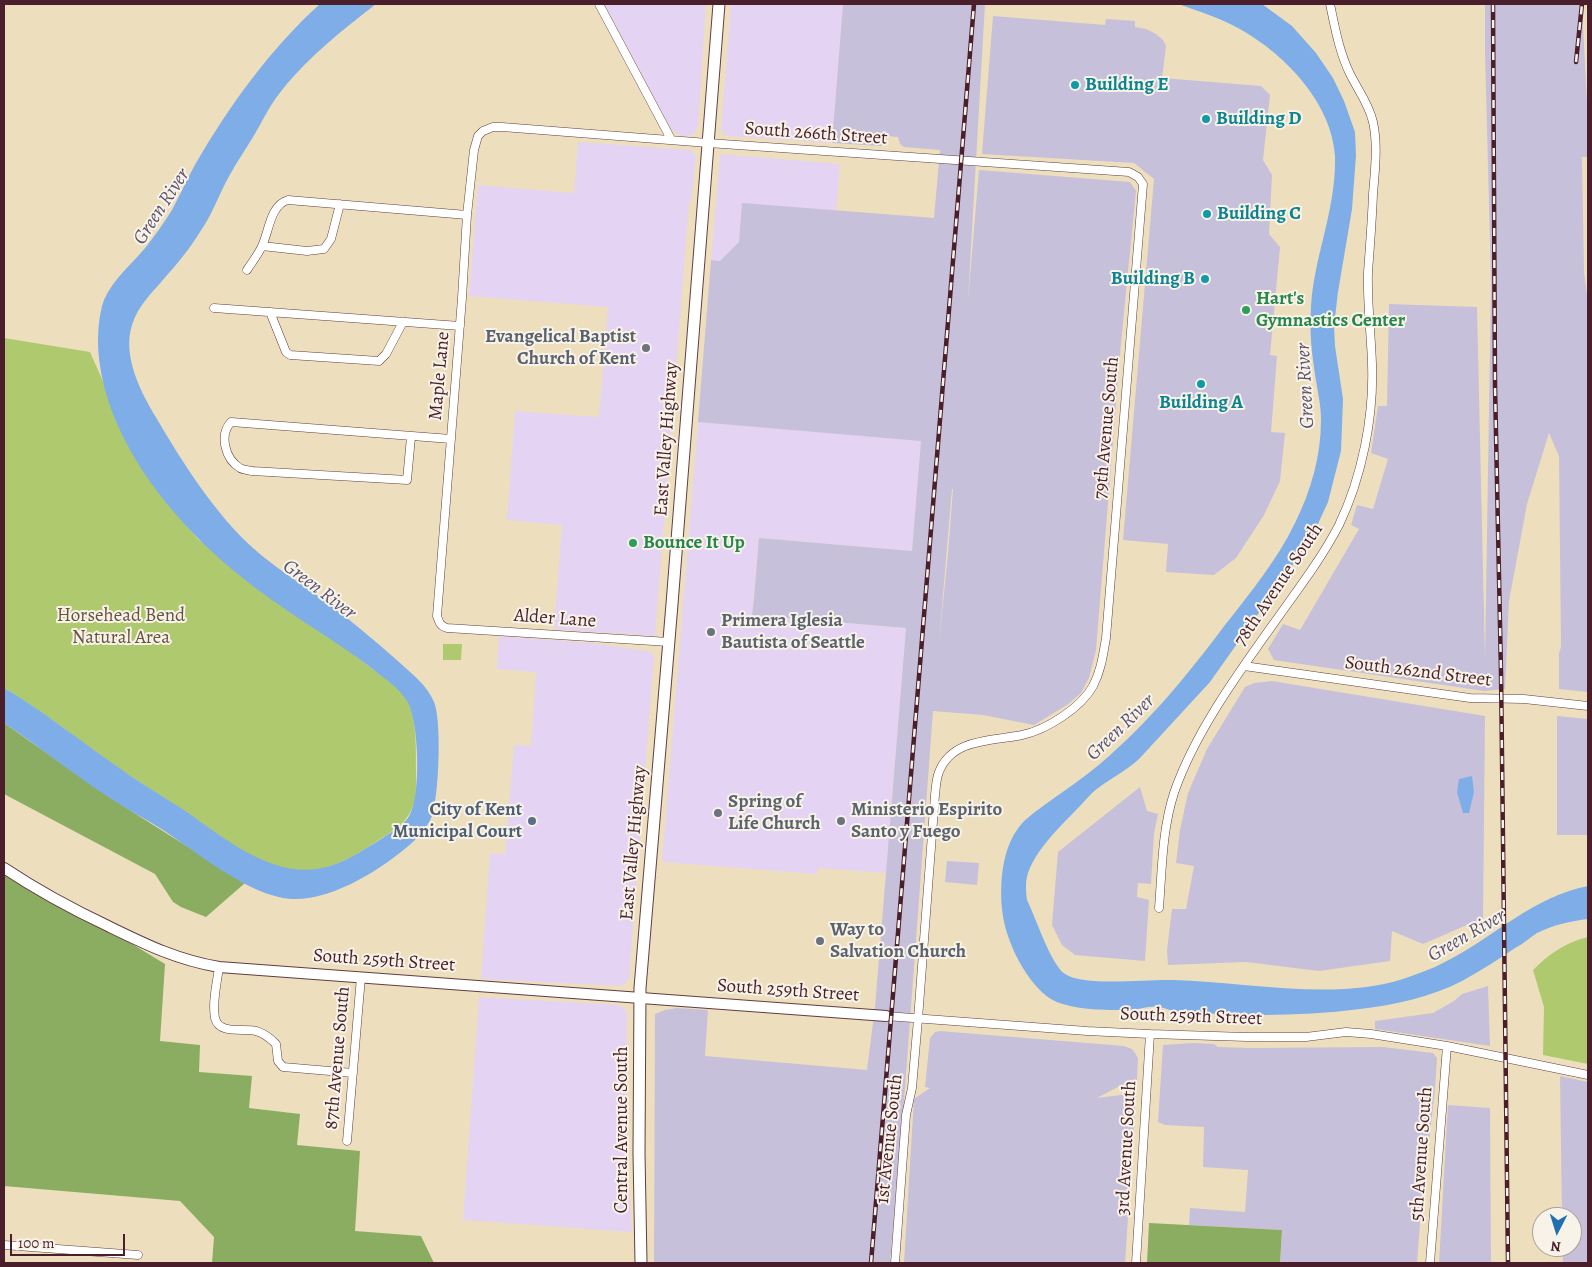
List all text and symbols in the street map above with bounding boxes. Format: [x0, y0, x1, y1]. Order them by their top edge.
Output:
place label: Building E [1085, 74, 1169, 96]
marker: Building E [1069, 79, 1081, 91]
place label: Building D [1216, 108, 1301, 130]
marker: Building D [1200, 113, 1212, 125]
street label: South 266th Street [744, 118, 888, 150]
water label: Green River [129, 164, 195, 250]
place label: Building C [1217, 203, 1301, 225]
marker: Building C [1201, 208, 1213, 220]
place label: Building B [1111, 268, 1195, 290]
marker: Building B [1199, 273, 1211, 285]
place label: Hart's Gymnastics Center [1256, 288, 1405, 332]
marker: Hart's Gymnastics Center [1240, 304, 1252, 316]
place label: Evangelical Baptist Church of Kent [485, 326, 636, 370]
street label: Maple Lane [425, 331, 455, 421]
marker: Evangelical Baptist Church of Kent [640, 342, 652, 354]
water label: Green River [1292, 343, 1320, 429]
street label: 79th Avenue South [1089, 356, 1125, 500]
street label: East Valley Highway [650, 361, 684, 517]
marker: Building A [1195, 378, 1207, 390]
place label: Building A [1159, 392, 1243, 414]
street label: 78th Avenue South [1229, 519, 1329, 651]
place label: Bounce It Up [643, 532, 745, 554]
marker: Bounce It Up [627, 537, 639, 549]
water label: Green River [278, 555, 360, 625]
park label: Horsehead Bend Natural Area [57, 605, 185, 649]
street label: Alder Lane [513, 605, 597, 633]
place label: Primera Iglesia Bautista of Seattle [721, 610, 865, 654]
marker: Primera Iglesia Bautista of Seattle [705, 626, 717, 638]
street label: South 262nd Street [1343, 652, 1493, 692]
water label: Green River [1082, 690, 1160, 766]
street label: East Valley Highway [616, 765, 652, 921]
place label: Spring of Life Church [728, 791, 821, 835]
place label: City of Kent Municipal Court [393, 799, 522, 843]
place label: Ministerio Espirito Santo y Fuego [851, 799, 1002, 843]
marker: Spring of Life Church [712, 807, 724, 819]
marker: City of Kent Municipal Court [526, 815, 538, 827]
marker: Ministerio Espirito Santo y Fuego [835, 815, 847, 827]
water label: Green River [1424, 904, 1510, 968]
place label: Way to Salvation Church [830, 919, 966, 963]
marker: Way to Salvation Church [814, 935, 826, 947]
street label: South 259th Street [312, 945, 456, 977]
street label: South 259th Street [716, 975, 860, 1007]
street label: 87th Avenue South [320, 985, 356, 1131]
street label: South 259th Street [1119, 1003, 1263, 1031]
street label: Central Avenue South [611, 1046, 633, 1214]
street label: 1st Avenue South [872, 1073, 908, 1205]
street label: 3rd Avenue South [1112, 1080, 1142, 1216]
street label: 5th Avenue South [1406, 1086, 1438, 1222]
north arrow [1532, 1207, 1582, 1257]
scale bar [12, 1224, 128, 1256]
text: 100 m [18, 1233, 55, 1253]
text: N [1550, 1237, 1562, 1256]

